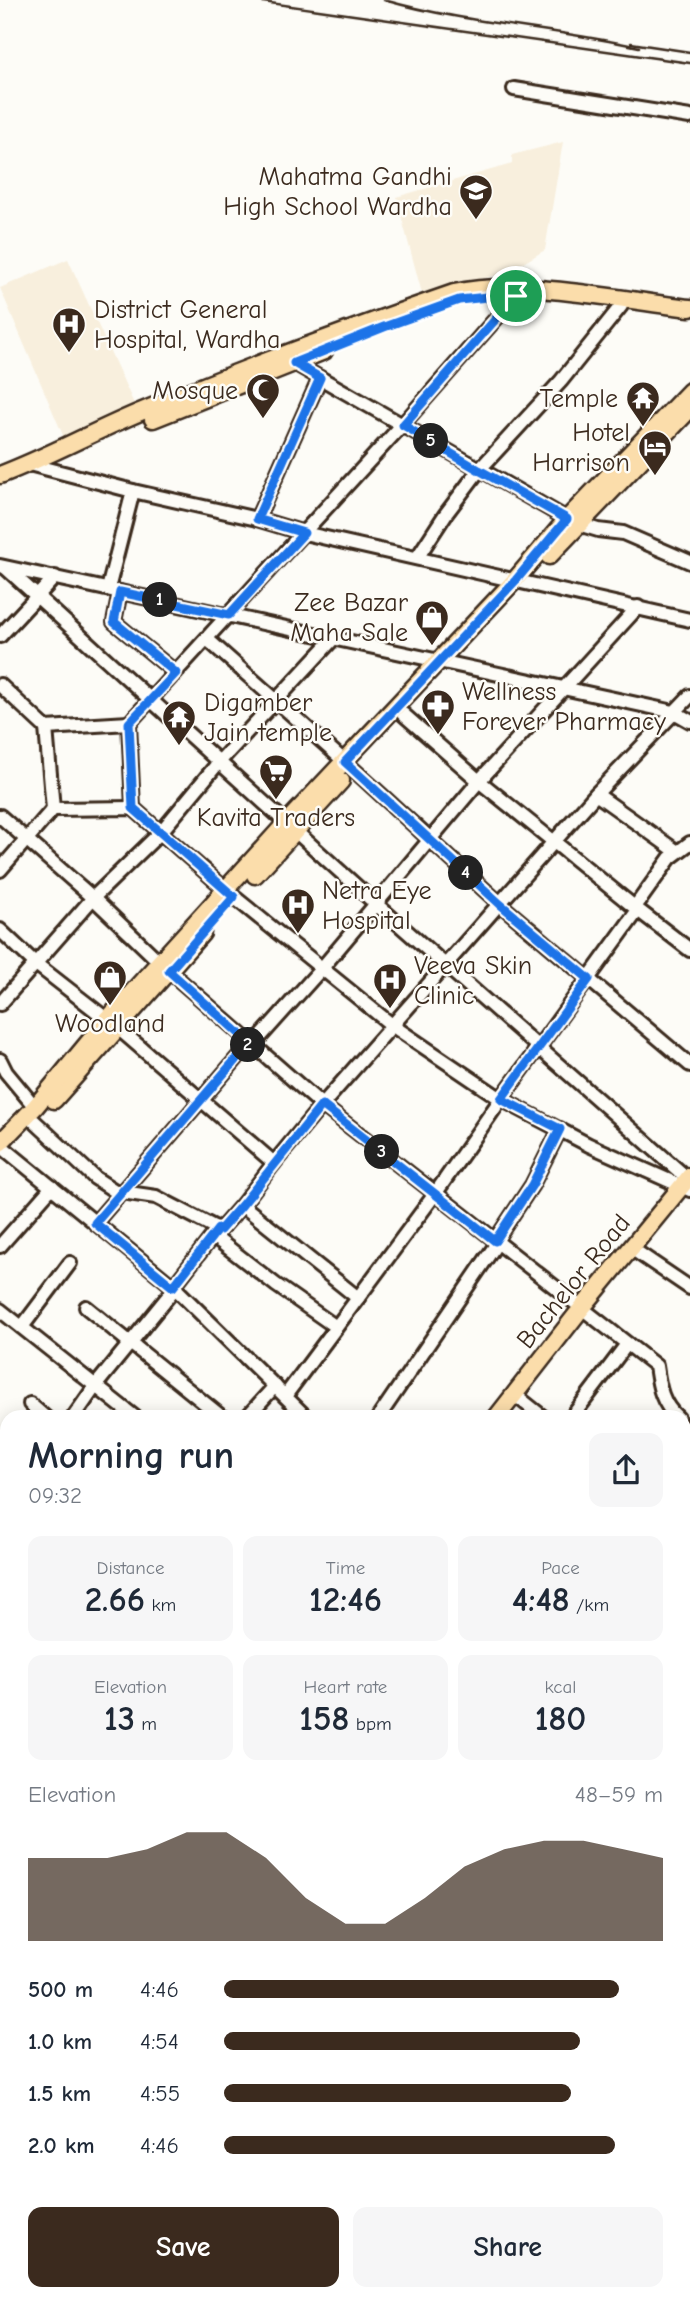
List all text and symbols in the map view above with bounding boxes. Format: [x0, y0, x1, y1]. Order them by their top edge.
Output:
place label: Mahatma Gandhi High School Wardha [223, 162, 452, 222]
school or university icon: Mahatma Gandhi High School Wardha [457, 172, 495, 221]
pin [486, 266, 546, 326]
icon: arrive [497, 277, 535, 315]
place label: District General Hospital, Wardha [94, 295, 281, 355]
hospital icon: District General Hospital, Wardha [50, 305, 88, 354]
mosque icon: Mosque [244, 371, 282, 420]
place label: Mosque [152, 376, 238, 406]
temple icon: Temple [624, 379, 662, 428]
place label: Temple [539, 384, 618, 414]
place label: Hotel Harrison [532, 418, 630, 478]
pin: 5 [414, 424, 448, 458]
hotel icon: Hotel Harrison [636, 428, 674, 477]
text: 5 [425, 429, 436, 451]
pin: 1 [142, 582, 178, 618]
text: 1 [156, 588, 163, 610]
place label: Zee Bazar Maha Sale [290, 588, 409, 648]
shop icon: Zee Bazar Maha Sale [413, 598, 451, 647]
place label: Wellness Forever Pharmacy [462, 677, 666, 737]
pharmacy icon: Wellness Forever Pharmacy [419, 687, 457, 736]
place label: Digamber Jain temple [204, 688, 332, 748]
temple icon: Digamber Jain temple [160, 698, 198, 747]
supermarket icon: Kavita Traders [257, 752, 295, 801]
place label: Kavita Traders [197, 803, 355, 833]
pin: 4 [448, 856, 484, 890]
text: 4 [461, 861, 470, 883]
place label: Netra Eye Hospital [322, 876, 431, 936]
hospital icon: Netra Eye Hospital [279, 886, 317, 935]
place label: Veeva Skin Clinic [414, 951, 532, 1011]
shop icon: Woodland [91, 958, 129, 1007]
hospital icon: Veeva Skin Clinic [371, 961, 409, 1010]
place label: Woodland [55, 1009, 165, 1039]
pin: 2 [230, 1028, 266, 1062]
text: 2 [243, 1033, 252, 1055]
pin: 3 [364, 1134, 400, 1170]
text: 3 [377, 1140, 386, 1162]
street label: Bachelor Road [511, 1209, 637, 1355]
button: share [589, 1433, 663, 1507]
text: Morning run [28, 1434, 234, 1478]
text: 09:32 [28, 1482, 82, 1509]
text: Distance [96, 1557, 165, 1579]
text: Time [326, 1557, 365, 1579]
text: Pace [541, 1557, 580, 1579]
text: 2.66 [85, 1579, 145, 1620]
text: 12:46 [309, 1579, 382, 1620]
text: 4:48 [512, 1579, 570, 1620]
text: km [145, 1594, 176, 1616]
text: /km [570, 1594, 609, 1616]
text: Elevation [94, 1676, 167, 1698]
text: Heart rate [304, 1676, 387, 1698]
text: kcal [545, 1676, 576, 1698]
text: 13 [104, 1698, 135, 1739]
text: 158 [299, 1698, 349, 1739]
text: 180 [535, 1698, 586, 1739]
text: m [135, 1713, 157, 1735]
text: bpm [349, 1713, 392, 1735]
text: Elevation [28, 1781, 116, 1808]
text: 48–59 m [575, 1781, 663, 1808]
text: 500 m [28, 1976, 93, 2003]
text: 4:46 [140, 1976, 179, 2003]
text: 1.0 km [28, 2028, 92, 2055]
text: 4:54 [140, 2028, 179, 2055]
text: 1.5 km [28, 2080, 91, 2107]
text: 4:55 [140, 2080, 180, 2107]
text: 2.0 km [28, 2132, 94, 2159]
text: 4:46 [140, 2132, 179, 2159]
button: Save [28, 2207, 339, 2287]
button: Share [353, 2207, 663, 2287]

